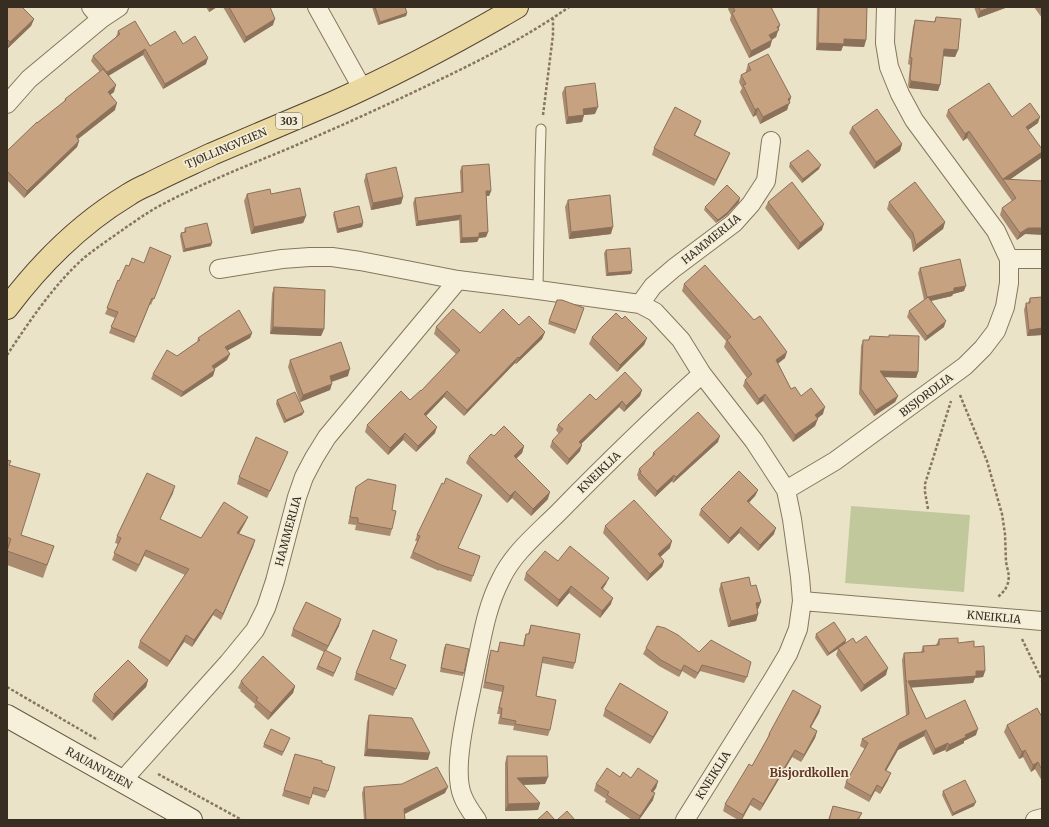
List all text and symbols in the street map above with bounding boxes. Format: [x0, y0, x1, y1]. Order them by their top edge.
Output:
road number: 303 [276, 113, 302, 129]
street label: TJØLLINGVEIEN [183, 124, 269, 172]
street label: HAMMERLIA [679, 211, 744, 267]
street label: BISJORDLIA [897, 370, 956, 420]
street label: KNEIKLIA [575, 448, 624, 496]
street label: HAMMERLIA [272, 494, 304, 568]
street label: KNEIKLIA [966, 608, 1022, 626]
street label: RAUANVEIEN [63, 744, 135, 792]
street label: KNEIKLIA [693, 748, 733, 802]
district label: Bisjordkollen [769, 765, 849, 780]

